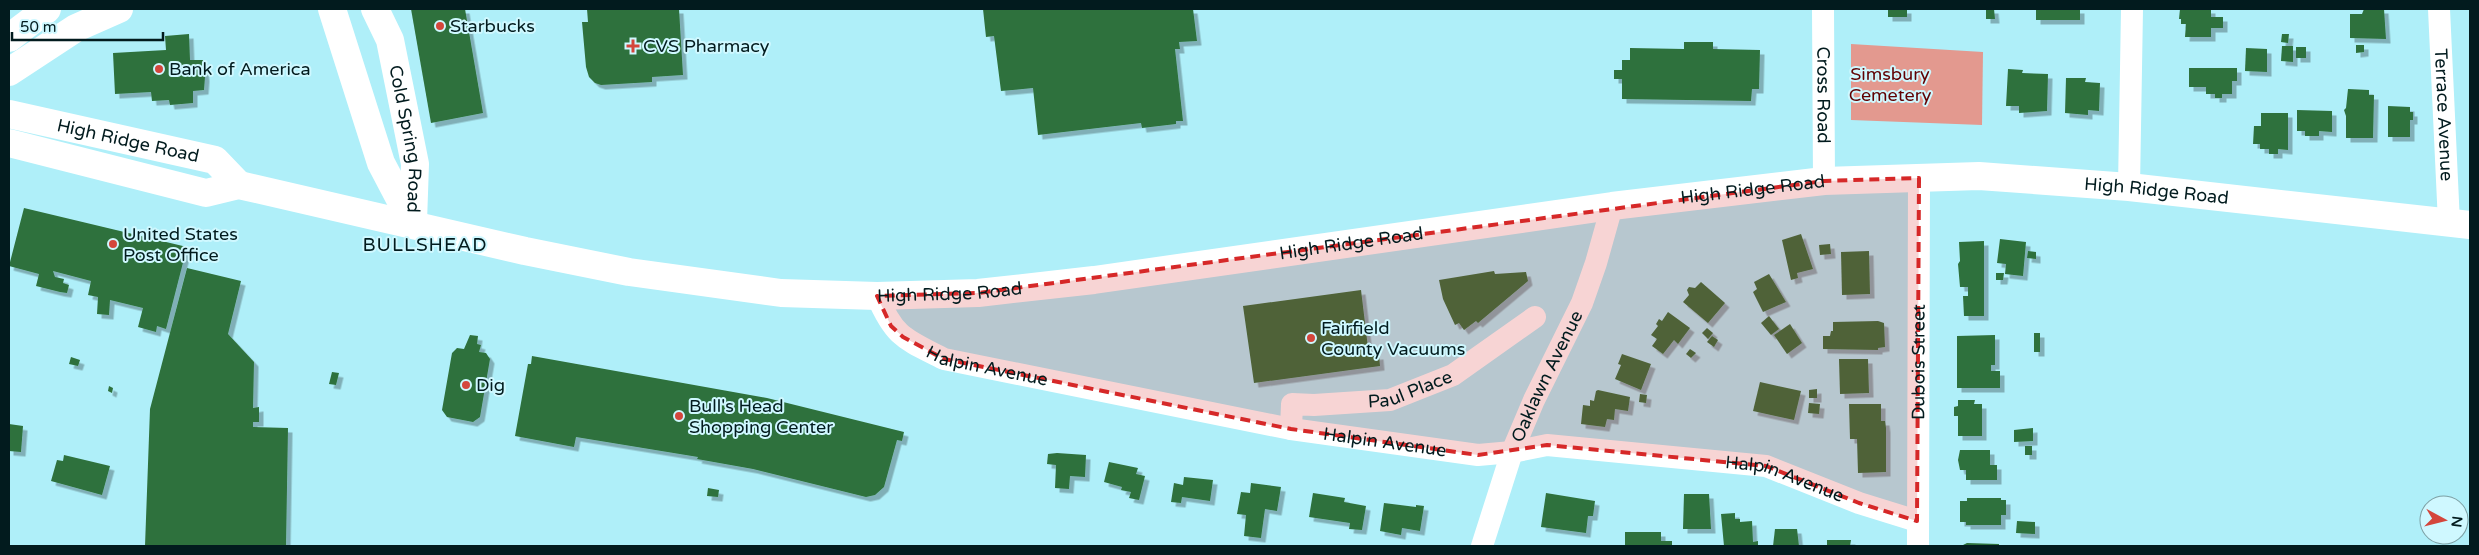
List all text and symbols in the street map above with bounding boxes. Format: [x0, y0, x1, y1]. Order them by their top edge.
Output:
scale bar [12, 10, 164, 42]
place label: Starbucks [450, 15, 535, 37]
text: 50 m [20, 18, 57, 36]
marker: Starbucks [434, 20, 446, 32]
place label: CVS Pharmacy [643, 35, 770, 57]
marker: CVS Pharmacy [627, 40, 639, 52]
street label: Cross Road [1812, 46, 1835, 144]
street label: Terrace Avenue [2430, 48, 2458, 182]
place label: Bank of America [169, 58, 311, 80]
marker: Bank of America [153, 63, 165, 75]
street label: Cold Spring Road [384, 63, 426, 213]
park label: Simsbury Cemetery [1849, 63, 1932, 106]
street label: High Ridge Road [55, 114, 201, 167]
street label: High Ridge Road [1679, 170, 1826, 209]
street label: High Ridge Road [2083, 173, 2230, 209]
street label: High Ridge Road [1278, 222, 1425, 264]
place label: United States Post Office [123, 223, 238, 266]
district label: BULLSHEAD [362, 234, 488, 256]
marker: United States Post Office [107, 238, 119, 250]
street label: High Ridge Road [877, 277, 1023, 307]
street label: Dubois Street [1907, 304, 1930, 420]
street label: Oaklawn Avenue [1506, 307, 1588, 445]
place label: Fairfield County Vacuums [1321, 317, 1465, 360]
marker: Fairfield County Vacuums [1305, 332, 1317, 344]
street label: Halpin Avenue [922, 341, 1050, 391]
street label: Paul Place [1367, 365, 1455, 412]
place label: Dig [476, 374, 505, 396]
marker: Dig [460, 379, 472, 391]
place label: Bull's Head Shopping Center [689, 395, 833, 438]
marker: Bull's Head Shopping Center [673, 410, 685, 422]
street label: Halpin Avenue [1322, 423, 1448, 461]
street label: Halpin Avenue [1724, 451, 1847, 507]
north arrow [2419, 495, 2469, 545]
text: N [2447, 515, 2466, 528]

